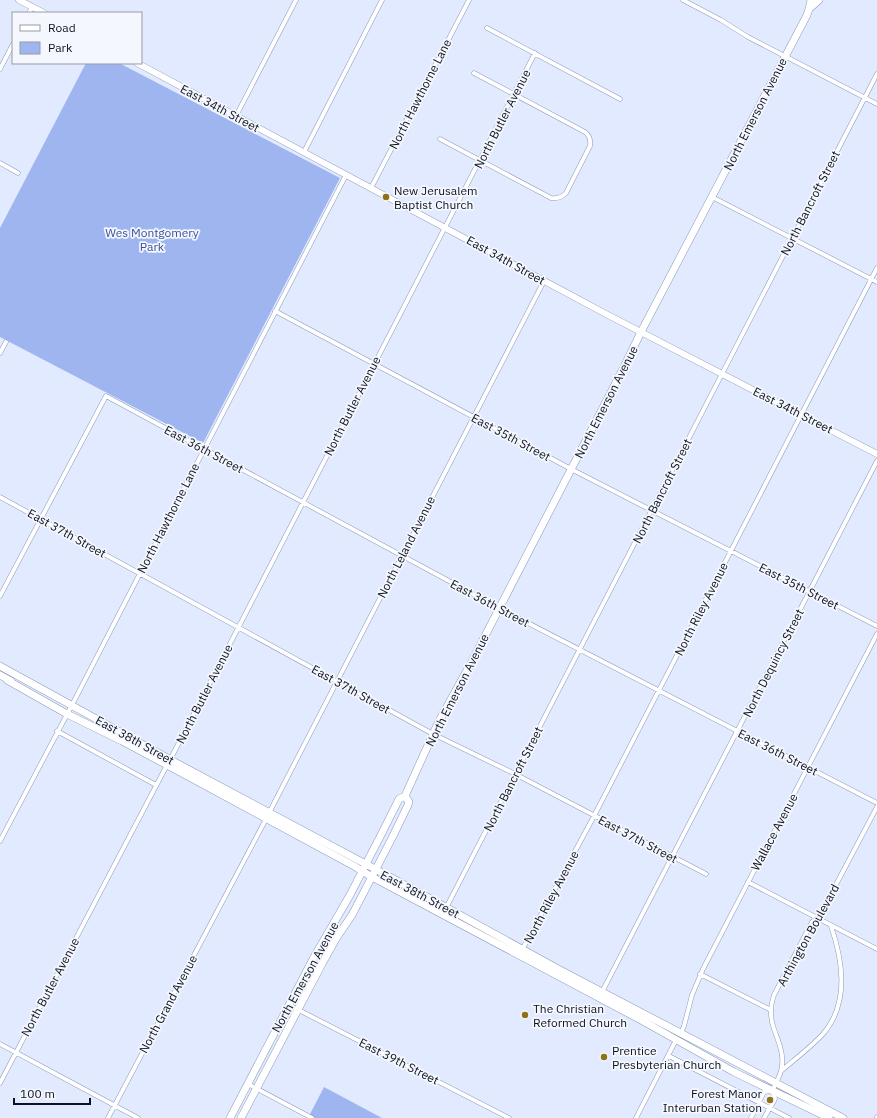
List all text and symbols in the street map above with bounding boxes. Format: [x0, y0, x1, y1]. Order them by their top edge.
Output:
legend [12, 12, 142, 64]
text: Road [48, 20, 76, 35]
street label: North Hawthorne Lane [386, 36, 455, 152]
text: Park [48, 40, 73, 55]
street label: North Emerson Avenue [720, 55, 790, 173]
street label: North Butler Avenue [470, 66, 534, 171]
street label: East 34th Street [178, 81, 262, 135]
street label: North Bancroft Street [777, 148, 843, 258]
place label: New Jerusalem Baptist Church [394, 183, 478, 212]
marker: New Jerusalem Baptist Church [381, 192, 391, 202]
park label: Wes Montgomery Park [105, 225, 199, 254]
street label: East 34th Street [464, 232, 548, 288]
street label: North Emerson Avenue [571, 343, 641, 461]
street label: North Butler Avenue [320, 353, 384, 458]
street label: East 34th Street [751, 383, 835, 437]
street label: East 35th Street [469, 410, 553, 464]
street label: East 36th Street [162, 422, 246, 476]
street label: North Bancroft Street [629, 436, 695, 546]
street label: North Hawthorne Lane [134, 460, 203, 576]
street label: North Leland Avenue [374, 493, 438, 600]
street label: East 37th Street [25, 505, 109, 561]
street label: North Riley Avenue [671, 559, 731, 658]
street label: East 35th Street [757, 559, 841, 613]
street label: East 36th Street [448, 576, 532, 630]
street label: North Dequincy Street [739, 606, 807, 720]
street label: North Emerson Avenue [422, 631, 492, 749]
street label: North Butler Avenue [172, 641, 236, 746]
street label: East 37th Street [309, 661, 393, 717]
street label: East 38th Street [93, 712, 177, 768]
street label: North Bancroft Street [480, 724, 546, 834]
street label: East 36th Street [736, 725, 820, 779]
street label: Wallace Avenue [747, 790, 801, 873]
street label: East 37th Street [596, 812, 680, 866]
street label: North Riley Avenue [520, 848, 582, 946]
street label: East 38th Street [378, 867, 462, 921]
street label: Arthington Boulevard [774, 881, 842, 989]
street label: North Emerson Avenue [268, 919, 342, 1035]
street label: North Butler Avenue [18, 935, 83, 1039]
street label: North Grand Avenue [136, 952, 200, 1056]
place label: The Christian Reformed Church [533, 1001, 627, 1030]
marker: The Christian Reformed Church [520, 1010, 530, 1020]
street label: East 39th Street [357, 1034, 441, 1088]
place label: Prentice Presbyterian Church [612, 1043, 721, 1072]
marker: Prentice Presbyterian Church [599, 1052, 609, 1062]
scale bar [14, 1080, 90, 1106]
text: 100 m [20, 1086, 55, 1101]
place label: Forest Manor Interurban Station [663, 1086, 763, 1115]
marker: Forest Manor Interurban Station [765, 1095, 775, 1105]

